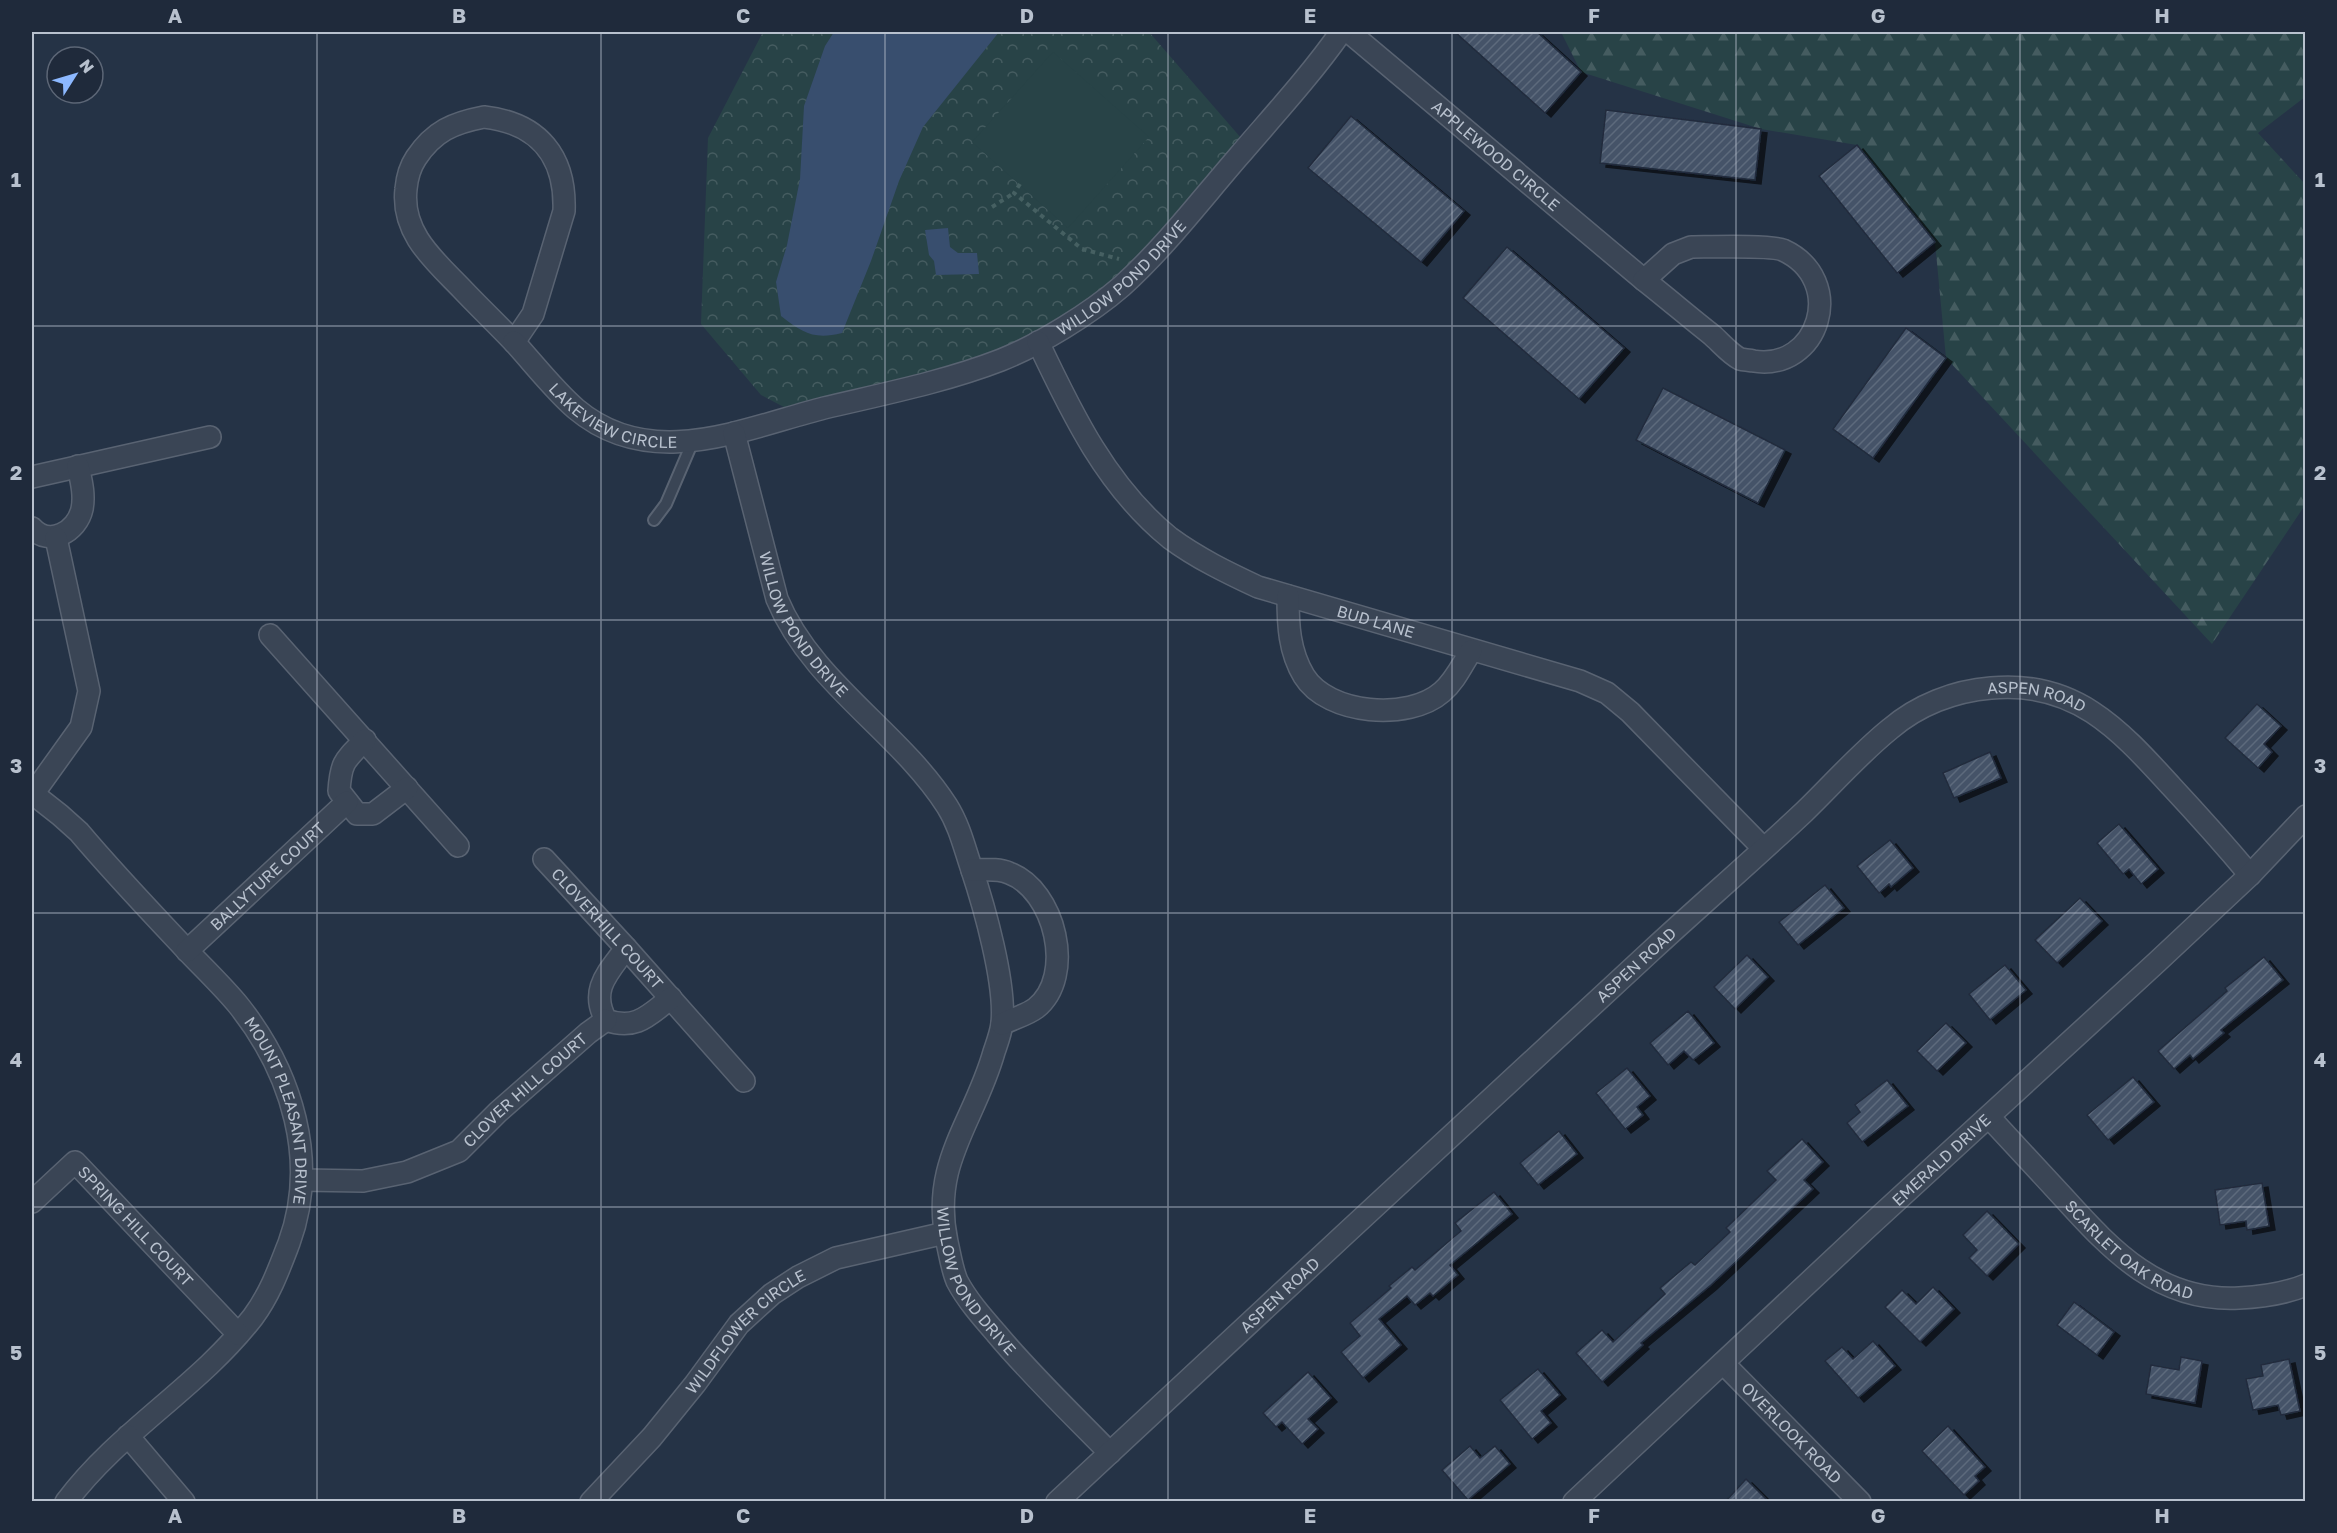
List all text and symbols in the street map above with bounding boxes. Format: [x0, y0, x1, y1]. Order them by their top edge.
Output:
text: A [168, 3, 182, 27]
text: B [452, 3, 466, 27]
text: C [736, 3, 750, 27]
text: D [1020, 3, 1034, 27]
text: E [1304, 3, 1316, 27]
text: F [1588, 3, 1600, 27]
text: G [1871, 3, 1885, 27]
text: H [2154, 3, 2170, 27]
north arrow [45, 45, 105, 105]
text: N [75, 55, 99, 77]
street label: APPLEWOOD CIRCLE [1428, 96, 1564, 215]
text: 1 [11, 167, 21, 191]
text: 1 [2315, 167, 2325, 191]
street label: WILLOW POND DRIVE [1053, 216, 1190, 340]
street label: LAKEVIEW CIRCLE [545, 378, 677, 452]
text: 2 [10, 460, 22, 484]
text: 2 [2314, 460, 2326, 484]
street label: WILLOW POND DRIVE [755, 549, 852, 701]
street label: BUD LANE [1335, 601, 1417, 642]
street label: ASPEN ROAD [1986, 677, 2090, 716]
text: 3 [10, 753, 22, 777]
text: 3 [2314, 753, 2326, 777]
street label: BALLYTURE COURT [206, 818, 329, 934]
street label: CLOVERHILL COURT [547, 864, 668, 993]
street label: ASPEN ROAD [1592, 923, 1680, 1006]
street label: MOUNT PLEASANT DRIVE [240, 1013, 312, 1206]
street label: CLOVER HILL COURT [459, 1028, 591, 1151]
text: 4 [10, 1047, 22, 1071]
text: 4 [2314, 1047, 2326, 1071]
street label: EMERALD DRIVE [1888, 1110, 1995, 1210]
street label: SPRING HILL COURT [74, 1162, 198, 1291]
street label: SCARLET OAK ROAD [2061, 1196, 2196, 1303]
street label: WILLOW POND DRIVE [933, 1207, 1020, 1359]
street label: ASPEN ROAD [1236, 1253, 1324, 1337]
street label: WILDFLOWER CIRCLE [681, 1265, 809, 1398]
text: 5 [10, 1340, 22, 1364]
text: 5 [2314, 1340, 2326, 1364]
street label: OVERLOOK ROAD [1737, 1378, 1846, 1488]
text: A [168, 1503, 182, 1527]
text: B [452, 1503, 466, 1527]
text: C [736, 1503, 750, 1527]
text: D [1020, 1503, 1034, 1527]
text: E [1304, 1503, 1316, 1527]
text: F [1588, 1503, 1600, 1527]
text: G [1871, 1503, 1885, 1527]
text: H [2154, 1503, 2170, 1527]

